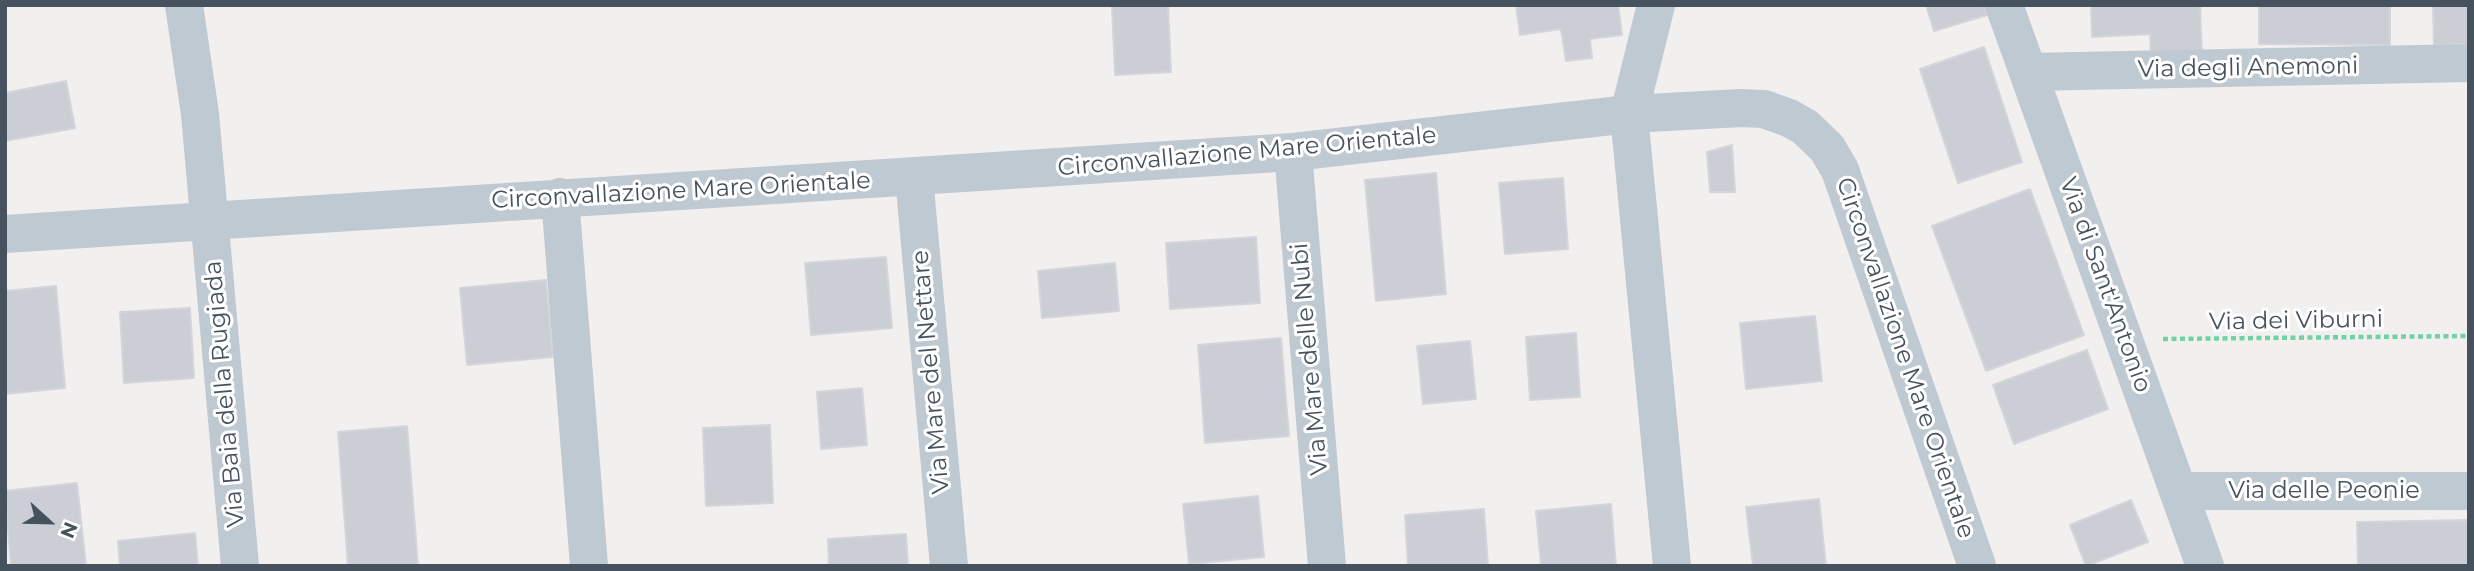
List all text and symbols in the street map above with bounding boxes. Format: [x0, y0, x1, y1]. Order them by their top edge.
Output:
street label: Via degli Anemoni [2137, 52, 2359, 84]
street label: Circonvallazione Mare Orientale [1056, 121, 1438, 183]
street label: Circonvallazione Mare Orientale [491, 167, 871, 215]
street label: Circonvallazione Mare Orientale [1830, 174, 1980, 542]
street label: Via di Sant'Antonio [2053, 174, 2157, 396]
street label: Via Mare delle Nubi [1285, 242, 1335, 476]
street label: Via Mare del Nettare [906, 249, 956, 495]
street label: Via Baia della Rugiada [199, 260, 251, 528]
street label: Via dei Viburni [2209, 305, 2383, 337]
street label: Via delle Peonie [2228, 477, 2420, 505]
north arrow [14, 487, 84, 557]
text: N [55, 519, 82, 541]

